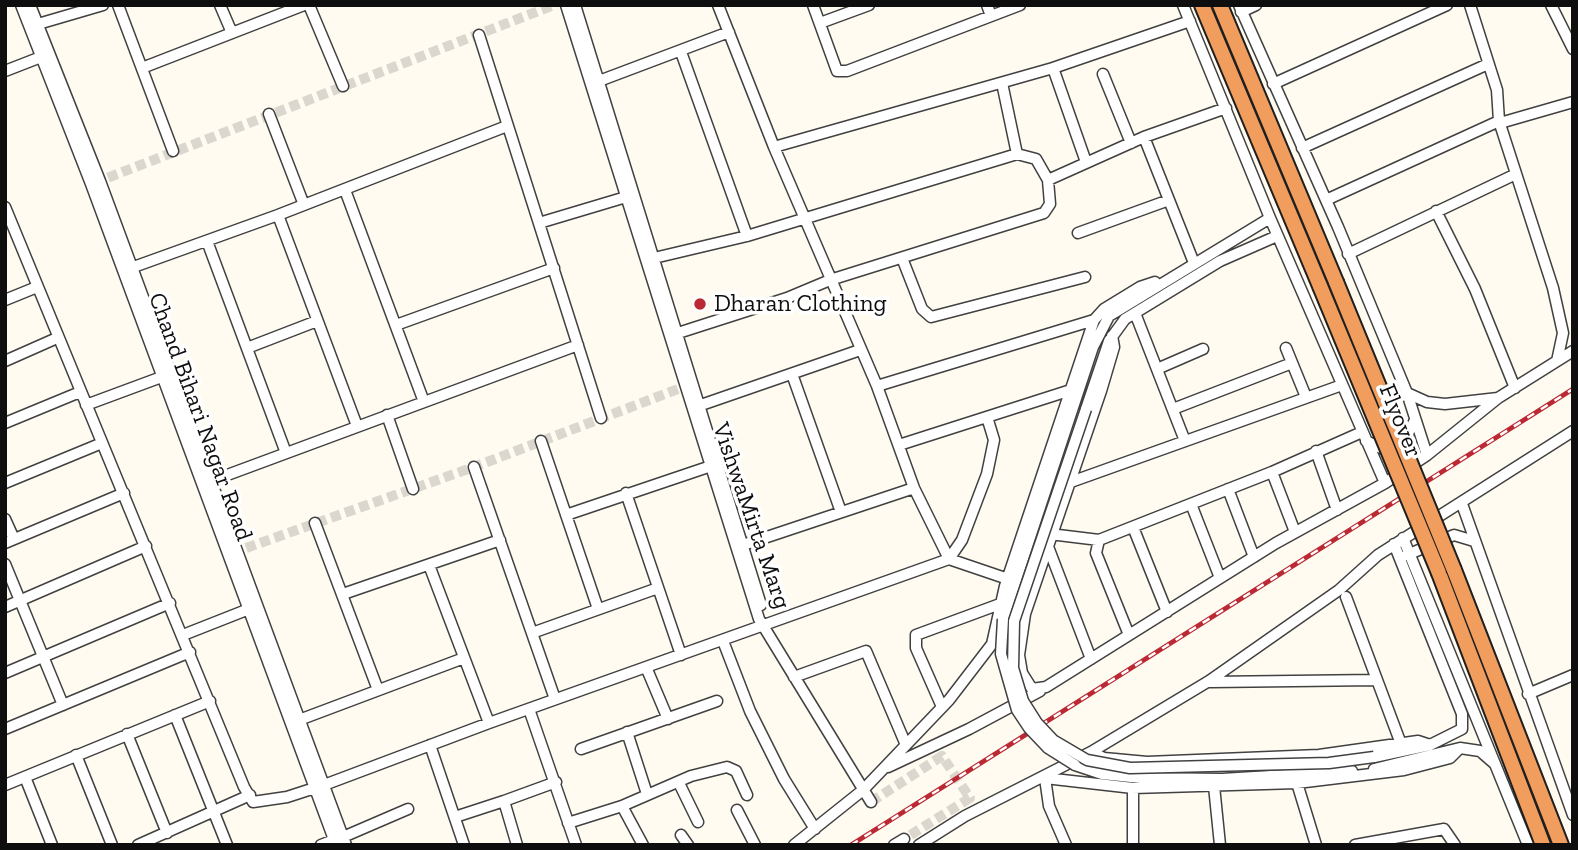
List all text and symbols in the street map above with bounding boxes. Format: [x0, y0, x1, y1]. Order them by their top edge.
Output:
street label: Chand Bihari Nagar Road [142, 289, 258, 545]
place label: Dharan Clothing [714, 290, 887, 318]
marker: Dharan Clothing [692, 296, 708, 312]
street label: Flyover [1372, 380, 1428, 462]
street label: VishwaMirta Marg [706, 419, 796, 613]

